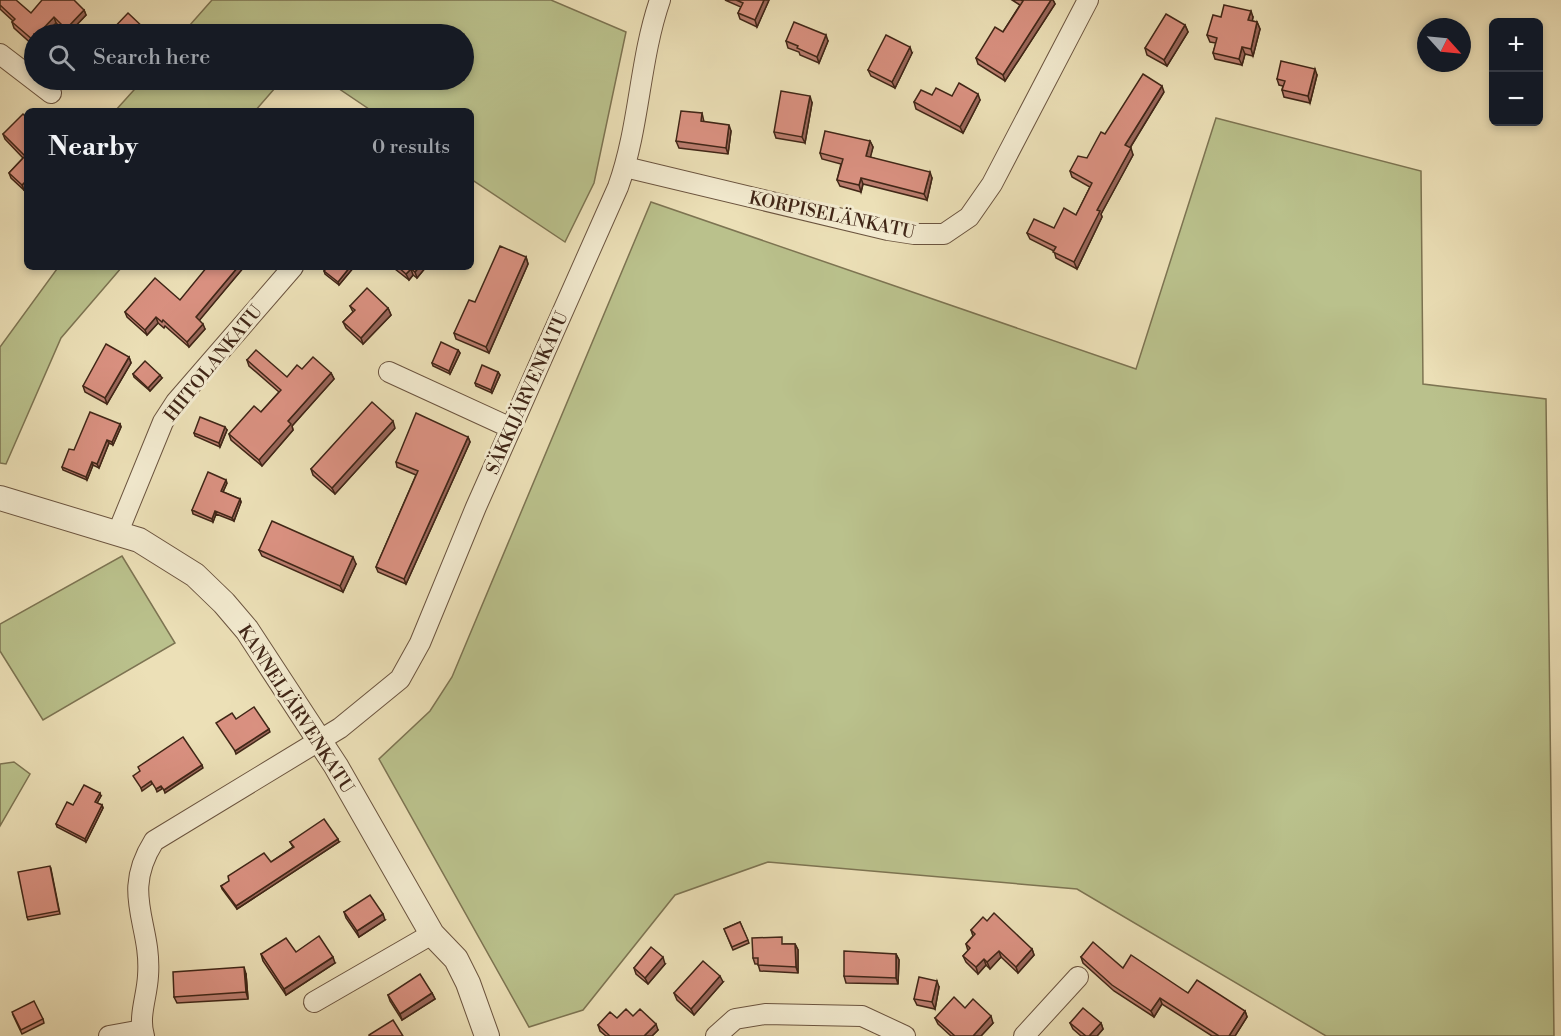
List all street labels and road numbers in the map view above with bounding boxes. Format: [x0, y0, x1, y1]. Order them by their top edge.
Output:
street label: KORPISELÄNKATU [747, 187, 918, 244]
street label: HIITOLANKATU [159, 300, 268, 426]
street label: SÄKKIJÄRVENKATU [481, 308, 574, 478]
street label: KANNELJÄRVENKATU [232, 621, 359, 798]

